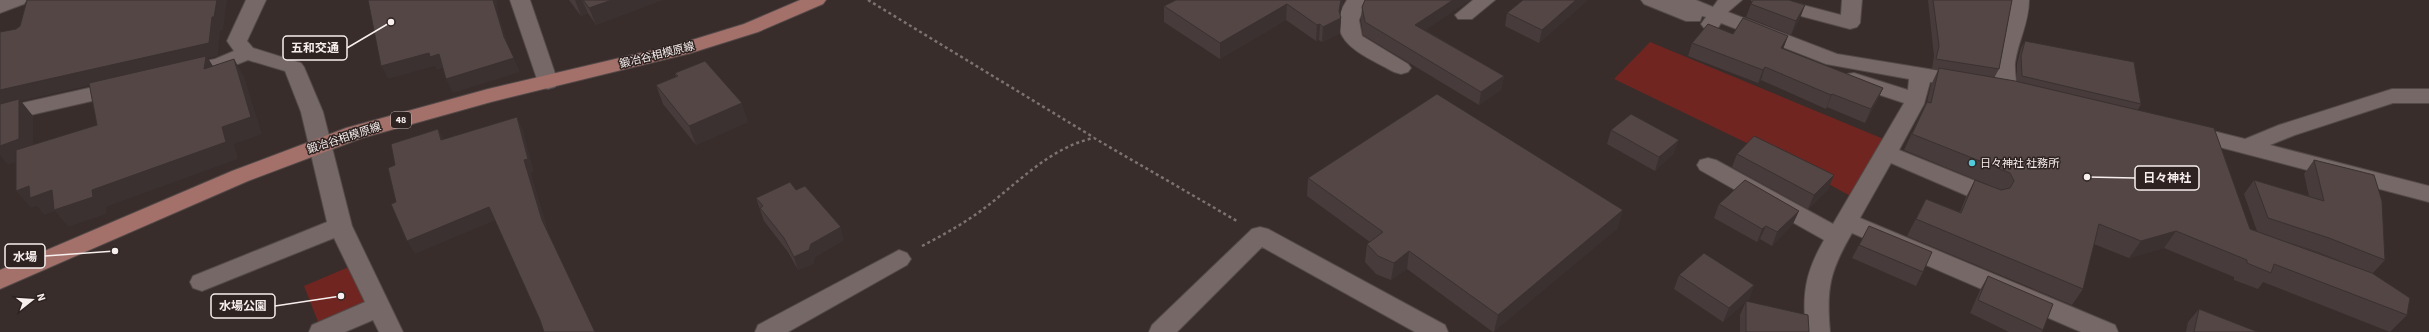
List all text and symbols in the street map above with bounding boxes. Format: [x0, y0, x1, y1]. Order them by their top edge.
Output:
callout: 五和交通 [283, 36, 347, 60]
street label: 鍛冶谷相模原線 [618, 38, 696, 72]
text: 五和交通 [291, 40, 339, 57]
road number: 48 [391, 112, 411, 128]
street label: 鍛冶谷相模原線 [305, 119, 383, 157]
place label: 日々神社 社務所 [1980, 156, 2060, 171]
marker: 日々神社 社務所 [1967, 158, 1977, 168]
callout: 日々神社 [2135, 166, 2199, 190]
text: 日々神社 [2143, 170, 2191, 187]
callout: 水場 [5, 244, 45, 268]
text: 水場 [13, 249, 37, 266]
north arrow [12, 280, 52, 320]
text: N [33, 292, 49, 303]
callout: 水場公園 [211, 294, 275, 318]
text: 水場公園 [219, 298, 267, 315]

